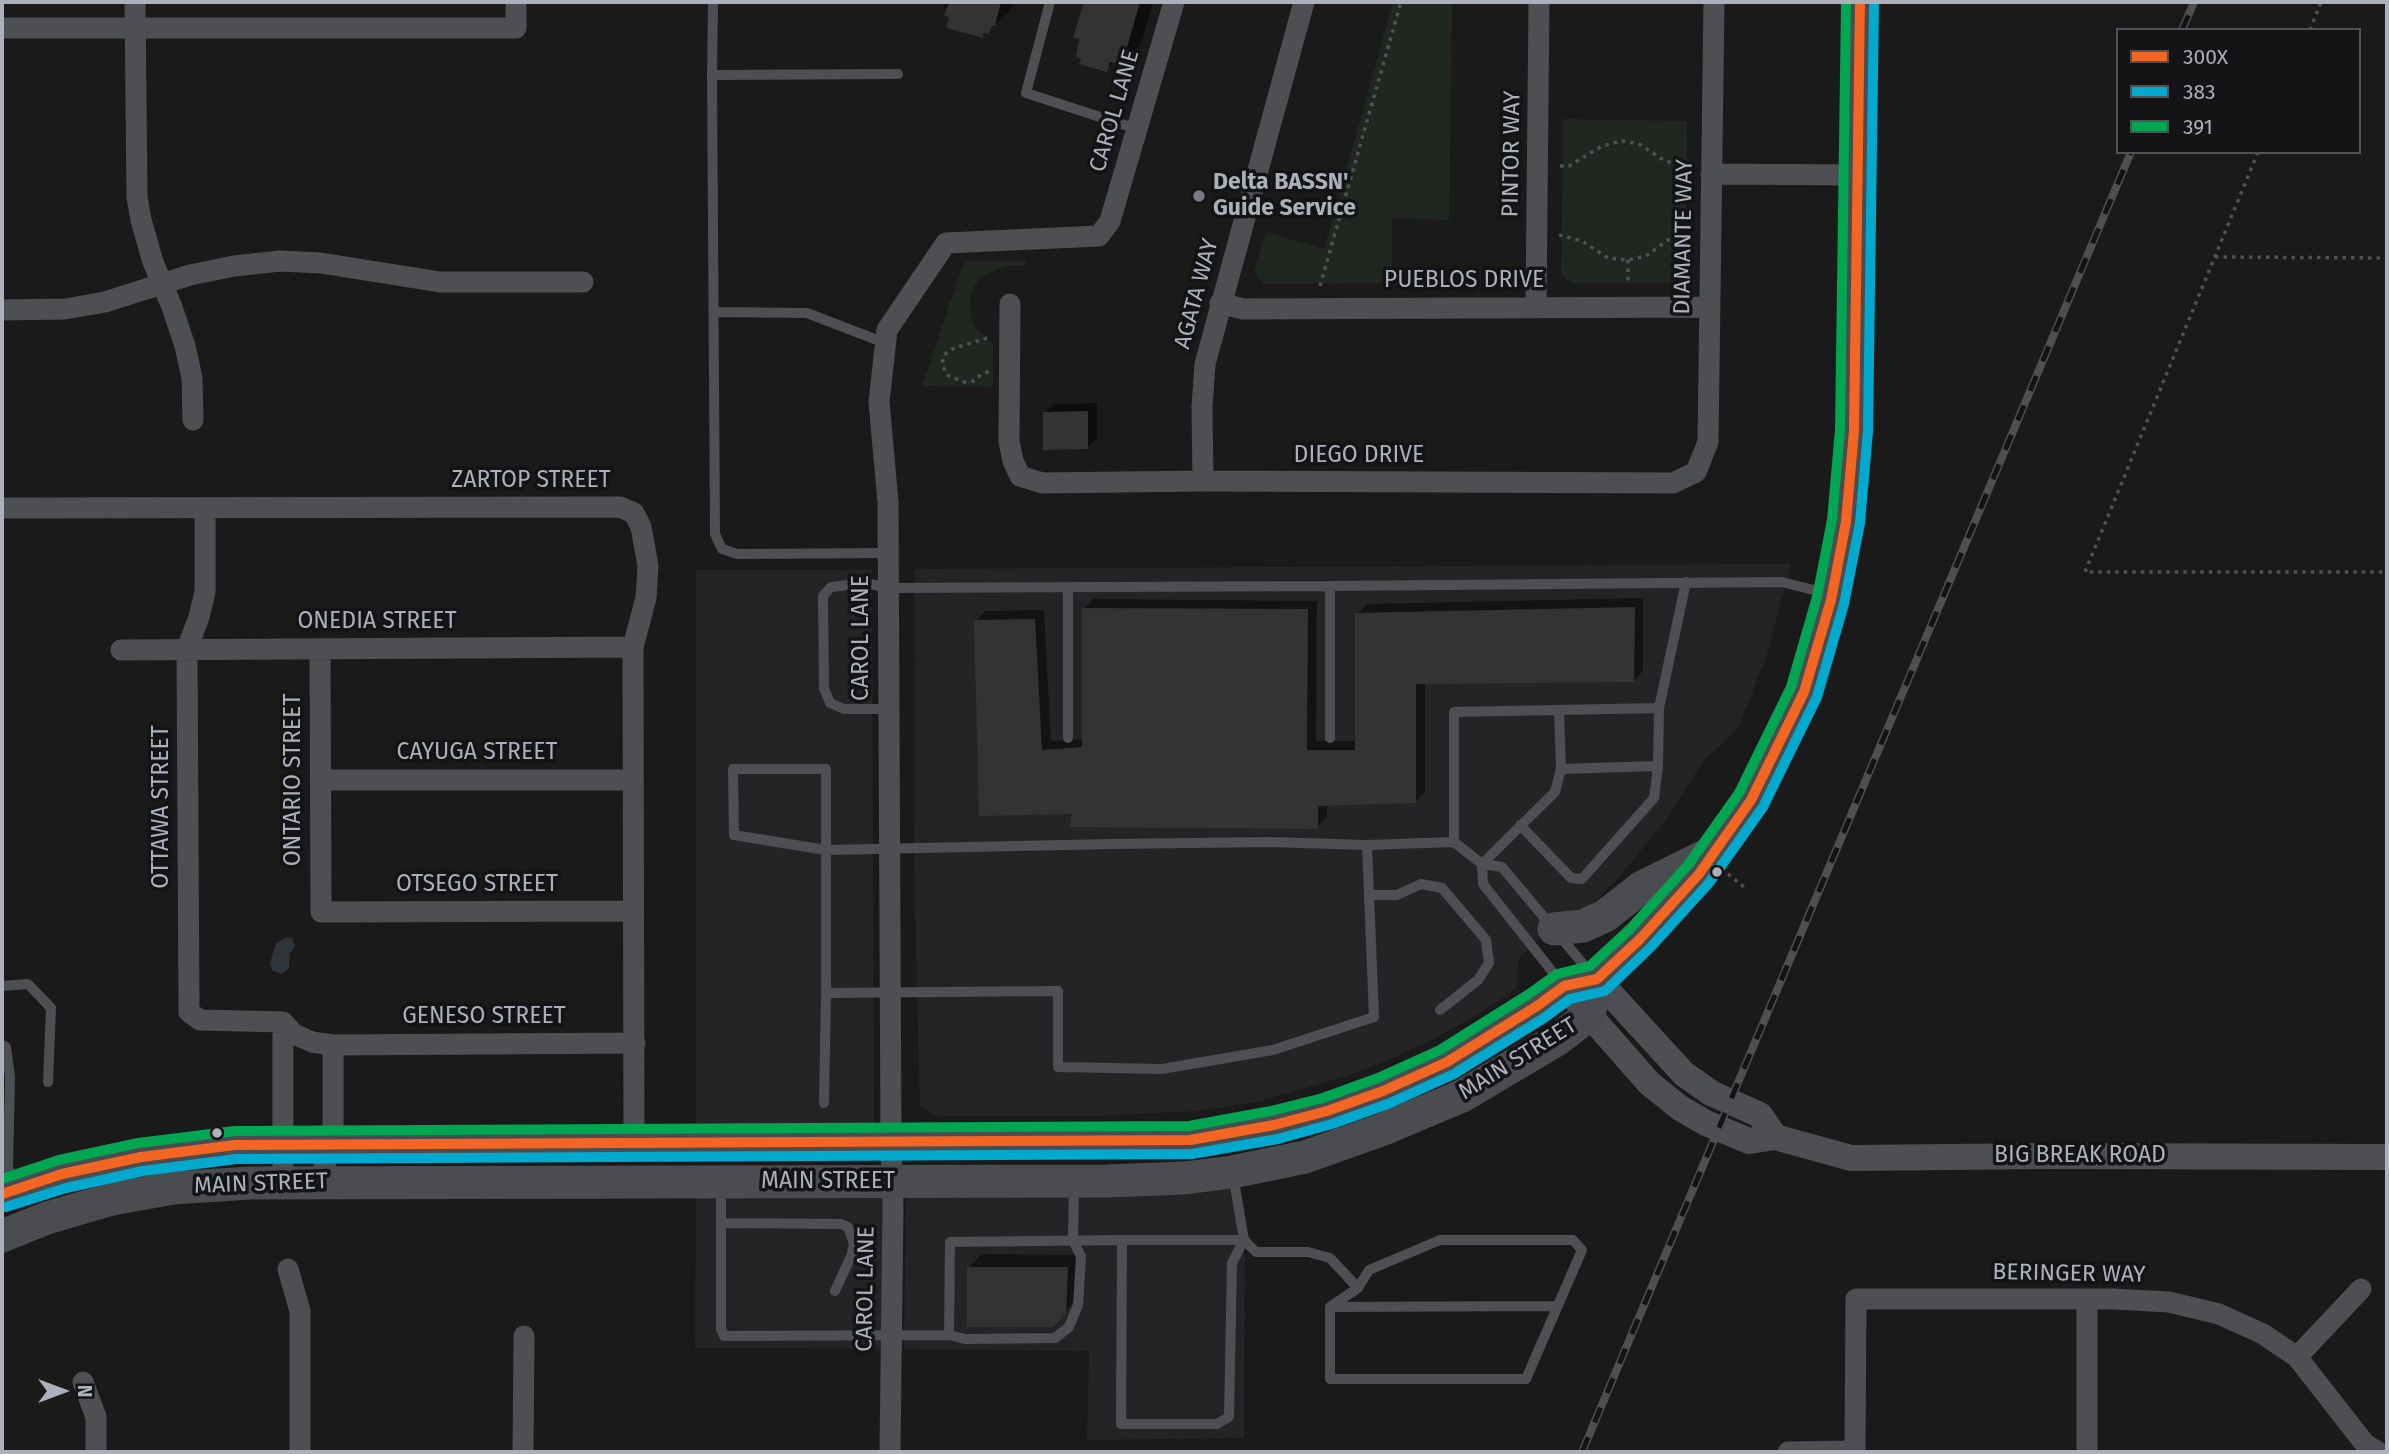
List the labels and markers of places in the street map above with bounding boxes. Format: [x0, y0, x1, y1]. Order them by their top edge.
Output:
place label: Delta BASSN' Guide Service [1213, 169, 1356, 223]
marker: Delta BASSN' Guide Service [1191, 188, 1207, 204]
unlabelled marker [1710, 865, 1724, 879]
unlabelled marker [210, 1126, 224, 1140]

